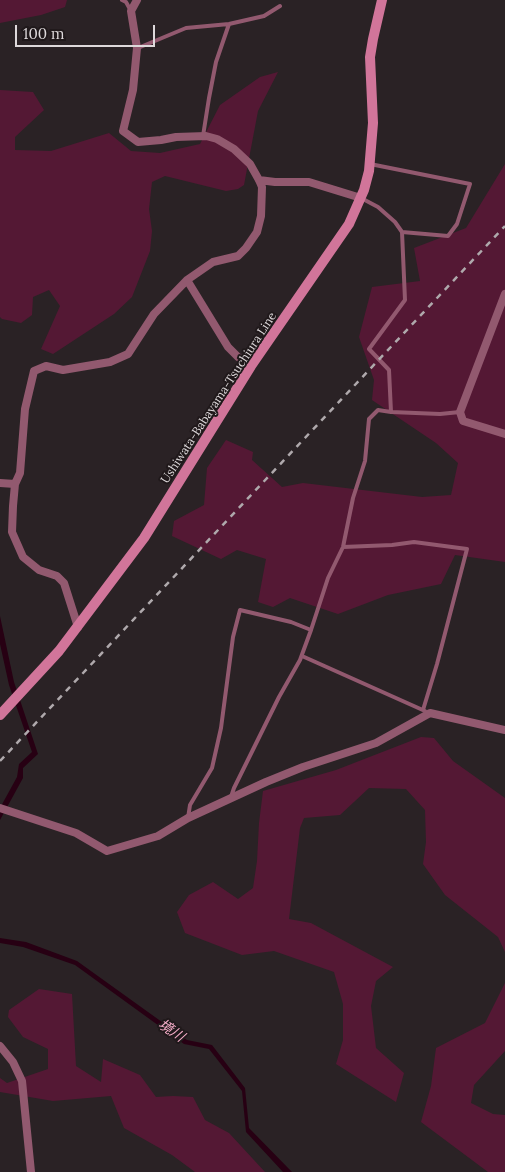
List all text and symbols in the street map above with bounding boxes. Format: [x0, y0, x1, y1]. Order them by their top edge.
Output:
scale bar [18, 15, 158, 47]
text: 100 m [23, 24, 64, 43]
street label: Ushiwata-Babayama-Tsuchiura Line [158, 310, 280, 486]
water label: 境川 [155, 1016, 187, 1046]

